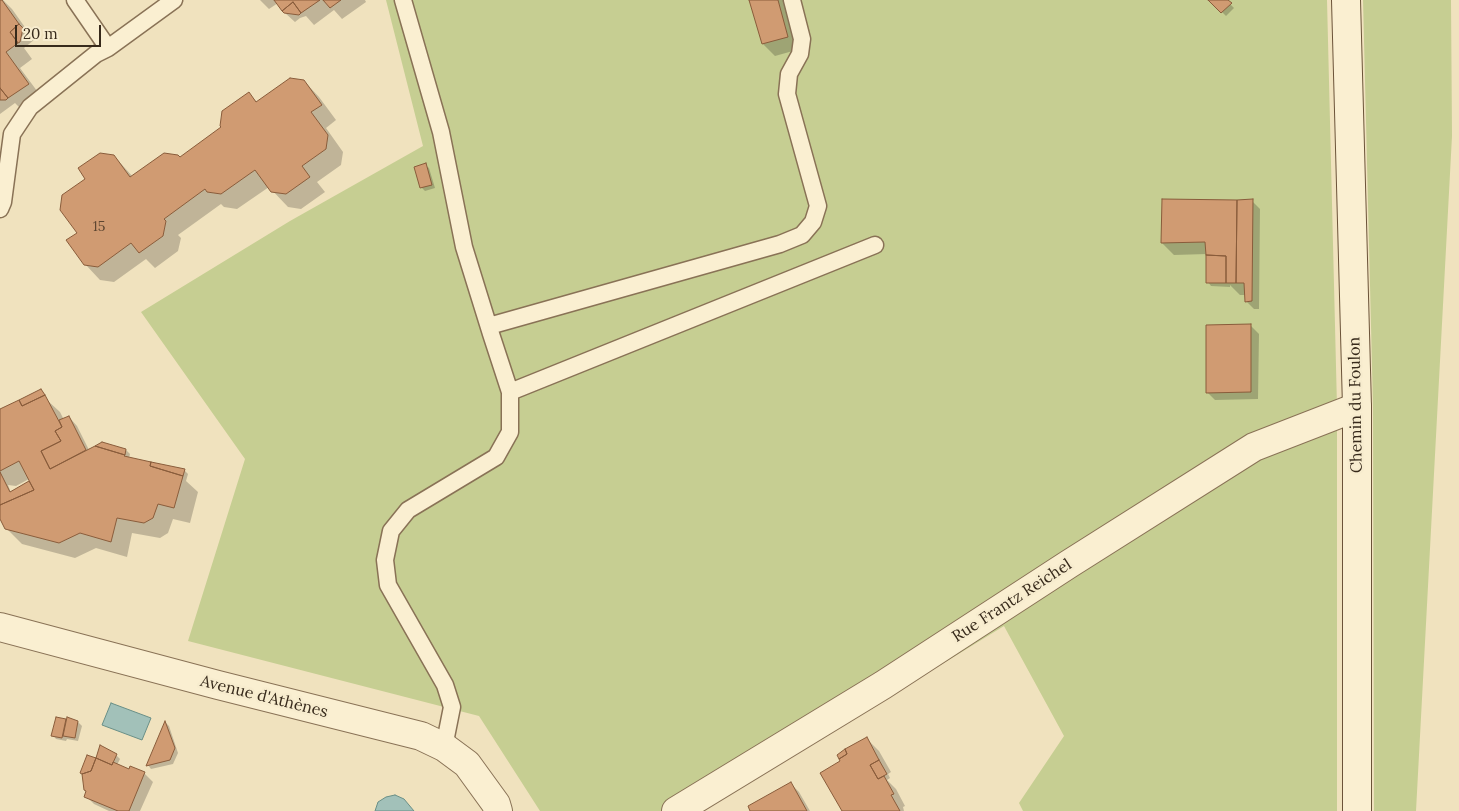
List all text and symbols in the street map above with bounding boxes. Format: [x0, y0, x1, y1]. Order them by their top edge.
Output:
scale bar [18, 15, 104, 47]
text: 20 m [23, 24, 58, 43]
house number: 15 [93, 219, 105, 235]
street label: Chemin du Foulon [1345, 337, 1367, 473]
street label: Rue Frantz Reichel [949, 555, 1075, 647]
street label: Avenue d'Athènes [198, 672, 330, 722]

